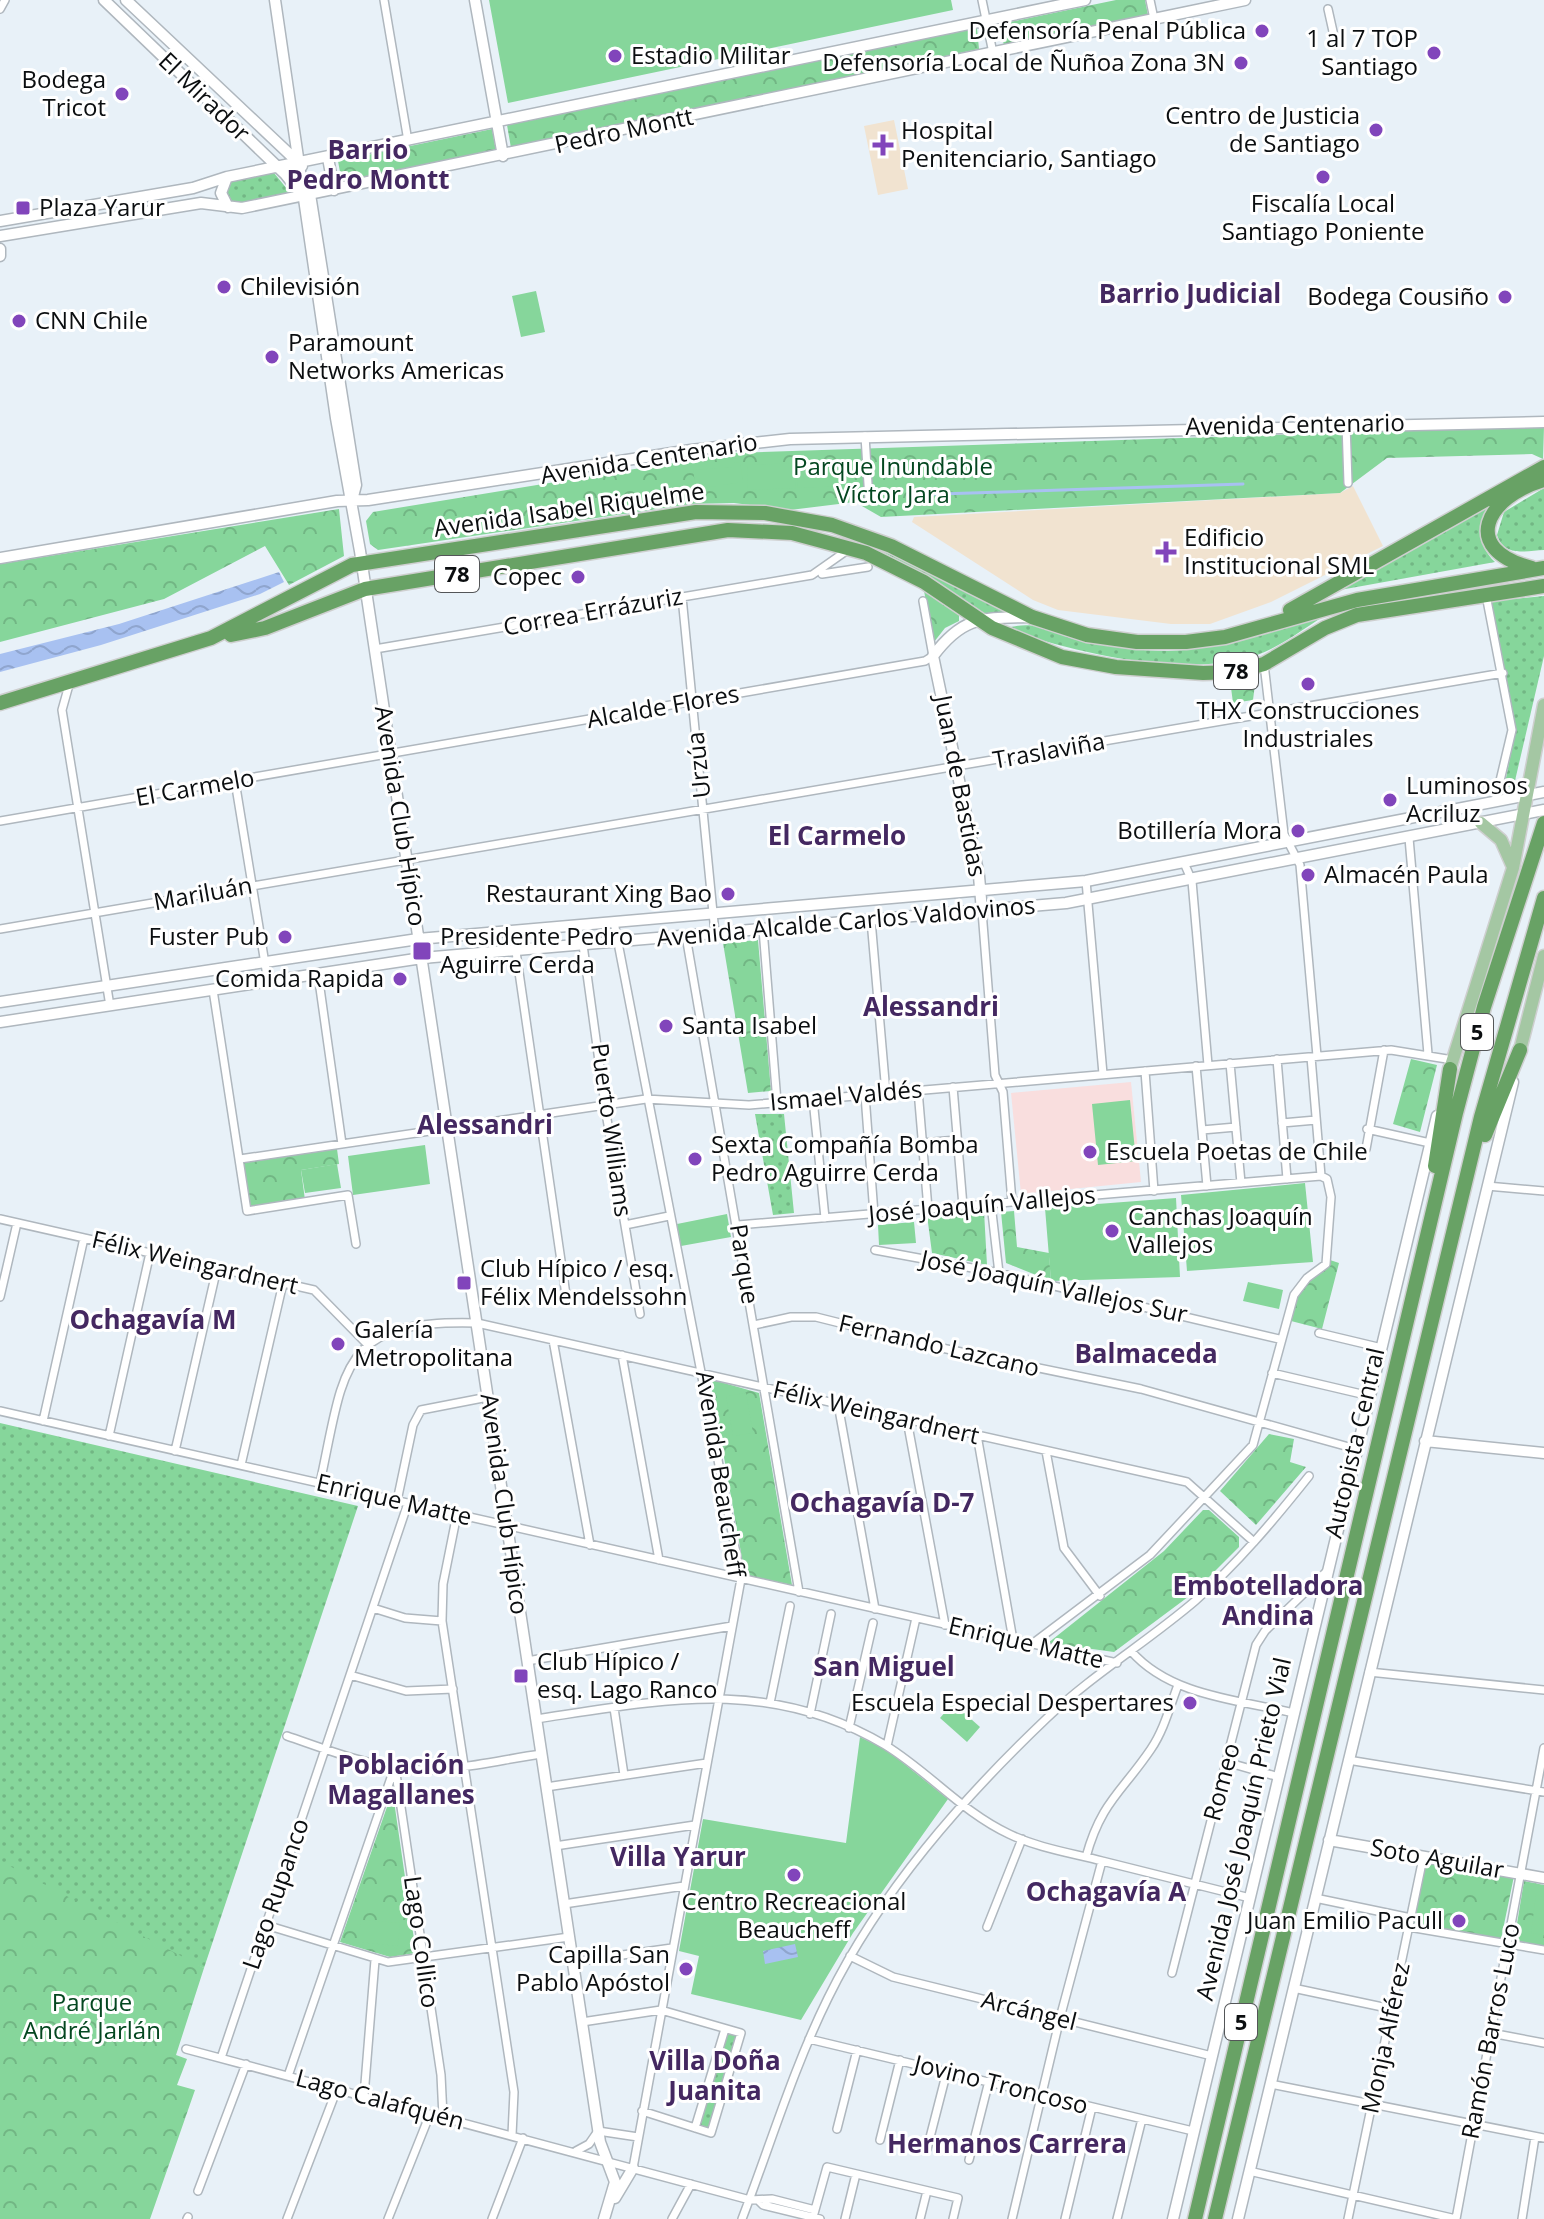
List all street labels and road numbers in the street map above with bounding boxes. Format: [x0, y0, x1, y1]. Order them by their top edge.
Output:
street label: El Mirador [152, 44, 258, 148]
street label: Pedro Montt [551, 99, 696, 160]
street label: Avenida Centenario [1185, 405, 1405, 442]
street label: Avenida Centenario [538, 424, 760, 491]
street label: Avenida Isabel Riquelme [431, 473, 706, 544]
road number: 78 [435, 556, 479, 592]
street label: Correa Errázuriz [500, 579, 685, 643]
road number: 78 [1214, 653, 1258, 689]
street label: Alcalde Flores [584, 676, 741, 735]
street label: Juan de Bastidas [927, 690, 995, 879]
street label: Avenida Club Hípico [368, 703, 435, 928]
street label: Traslaviña [990, 723, 1107, 776]
street label: Urzúa [678, 730, 717, 800]
street label: El Carmelo [133, 760, 257, 813]
street label: Mariluán [151, 868, 255, 917]
street label: Avenida Alcalde Carlos Valdovinos [655, 888, 1037, 954]
road number: 5 [1461, 1014, 1493, 1050]
street label: Puerto Williams [584, 1041, 641, 1219]
street label: Ismael Valdés [768, 1071, 923, 1118]
street label: José Joaquín Vallejos [865, 1177, 1097, 1230]
street label: Parque [723, 1221, 768, 1306]
street label: Félix Weingardnert [89, 1222, 302, 1301]
street label: José Joaquín Vallejos Sur [916, 1241, 1191, 1330]
street label: Fernando Lazcano [836, 1305, 1043, 1384]
street label: Autopista Central [1316, 1344, 1391, 1541]
street label: Avenida Beaucheff [689, 1368, 754, 1581]
street label: Félix Weingardnert [770, 1372, 983, 1451]
street label: Avenida Club Hípico [474, 1391, 537, 1616]
street label: Enrique Matte [313, 1465, 475, 1532]
street label: Enrique Matte [945, 1608, 1107, 1675]
street label: Avenida José Joaquín Prieto Vial [1187, 1654, 1298, 2003]
street label: Romeo [1194, 1739, 1247, 1824]
street label: Lago Rupanco [233, 1814, 316, 1973]
street label: Soto Aguilar [1368, 1830, 1507, 1886]
street label: Lago Collico [397, 1874, 448, 2010]
street label: Ramón Barros Luco [1452, 1920, 1527, 2142]
street label: Monja Alférez [1352, 1959, 1417, 2116]
street label: Arcángel [978, 1982, 1080, 2037]
road number: 5 [1225, 2004, 1257, 2040]
street label: Jovino Troncoso [909, 2045, 1092, 2121]
street label: Lago Calafquén [293, 2060, 468, 2137]

